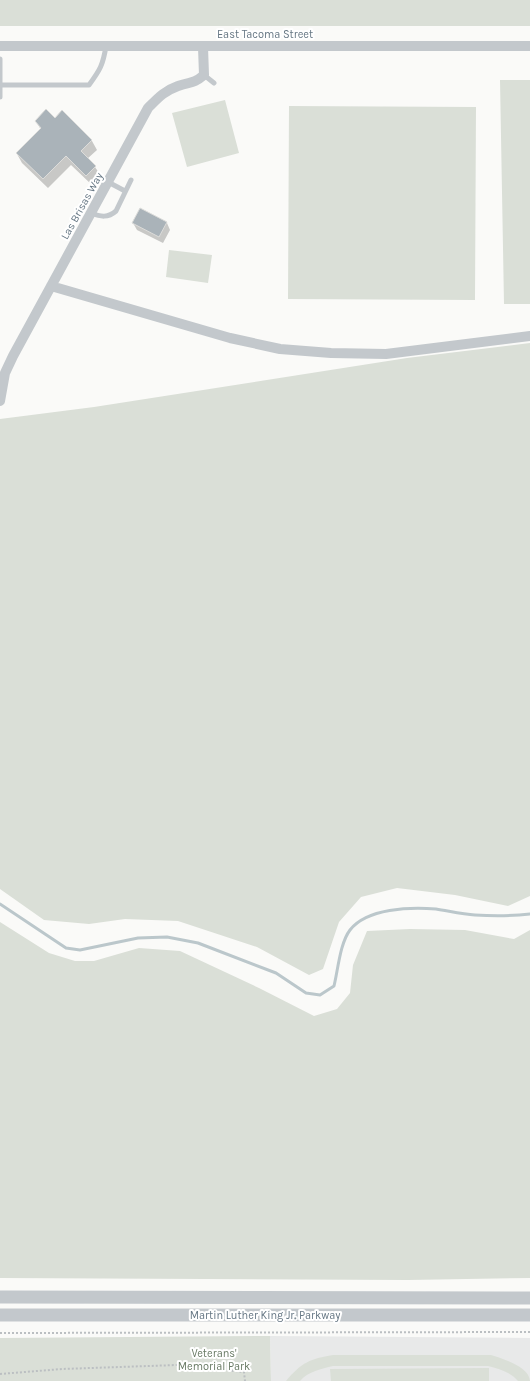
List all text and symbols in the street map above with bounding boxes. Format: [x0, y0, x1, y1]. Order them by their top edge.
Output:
street label: East Tacoma Street [217, 28, 313, 41]
street label: Las Brisas Way [58, 170, 106, 242]
street label: Martin Luther King Jr. Parkway [190, 1309, 340, 1322]
park label: Veterans' Memorial Park [178, 1347, 250, 1373]

